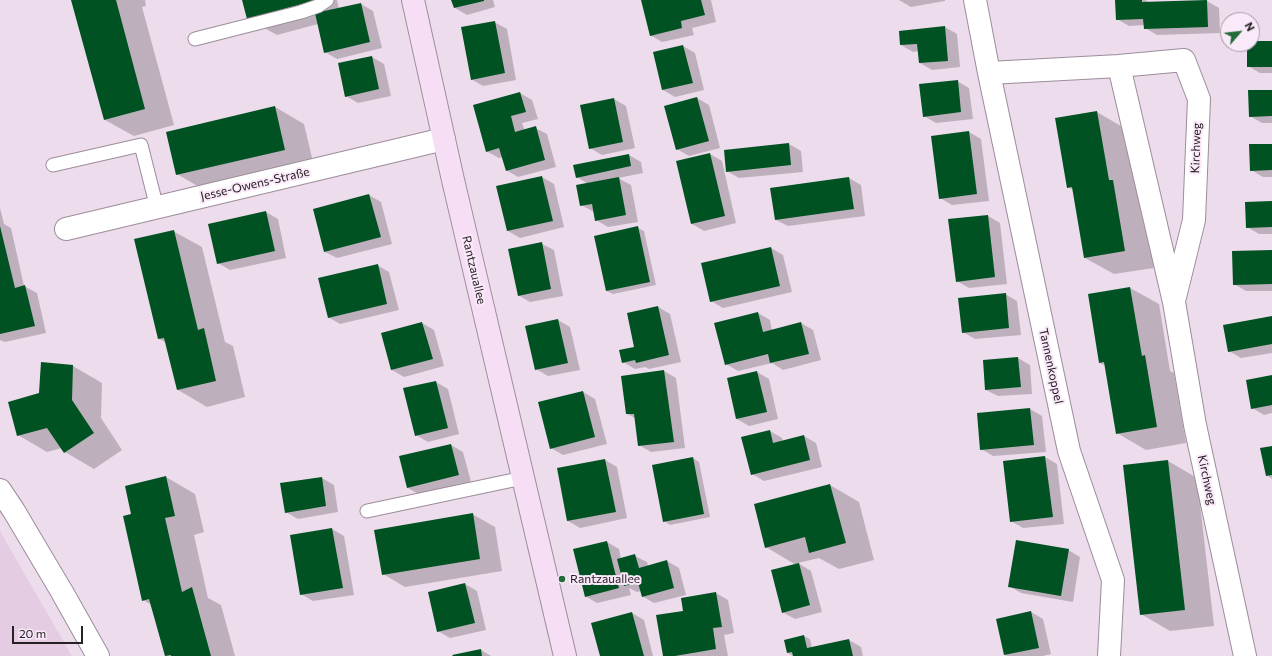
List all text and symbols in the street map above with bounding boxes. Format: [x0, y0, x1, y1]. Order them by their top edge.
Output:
north arrow [1220, 12, 1260, 52]
text: N [1242, 20, 1258, 33]
street label: Kirchweg [1188, 122, 1204, 174]
street label: Jesse-Owens-Straße [199, 164, 311, 204]
street label: Rantzauallee [459, 234, 489, 306]
street label: Tannenkoppel [1036, 327, 1066, 405]
street label: Kirchweg [1195, 454, 1219, 506]
place label: Rantzauallee [570, 572, 640, 586]
marker: Rantzauallee [557, 574, 567, 584]
scale bar [14, 618, 85, 644]
text: 20 m [19, 626, 46, 640]

